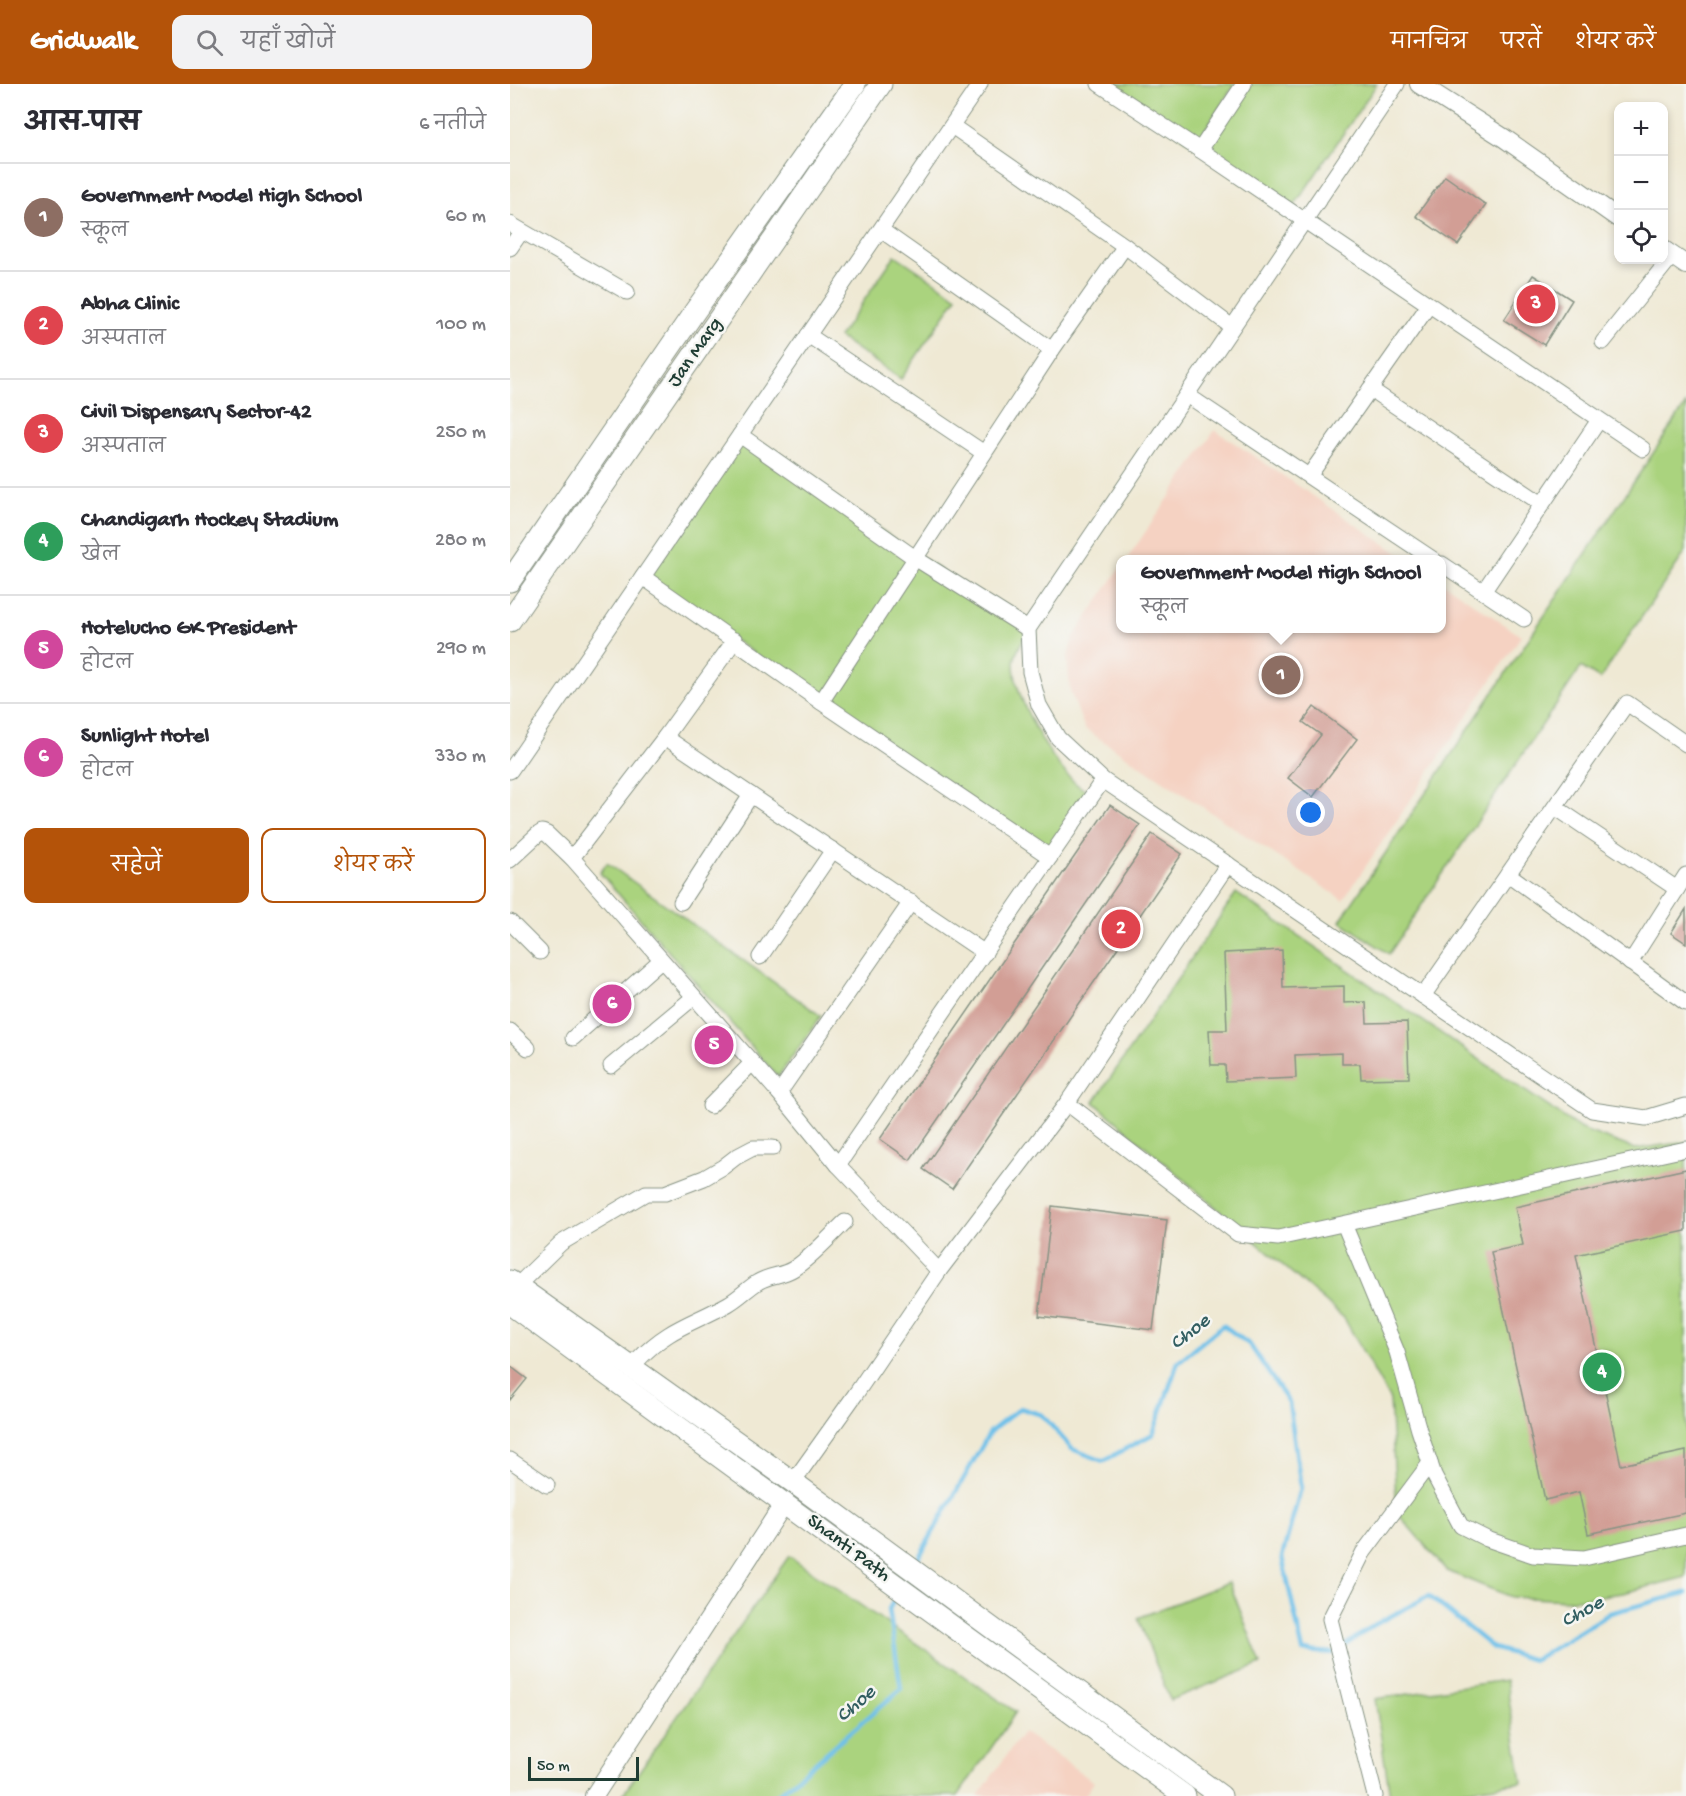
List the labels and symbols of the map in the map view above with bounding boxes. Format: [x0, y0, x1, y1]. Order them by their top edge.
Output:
pin: 3 [1516, 282, 1556, 326]
street label: Jan Marg [664, 314, 728, 392]
pin: 1 [1262, 652, 1300, 698]
your location [1296, 798, 1325, 827]
pin: 2 [1102, 906, 1140, 952]
pin: 6 [592, 982, 632, 1026]
pin: 5 [694, 1022, 734, 1068]
water label: Choe [1166, 1309, 1217, 1357]
pin: 4 [1582, 1350, 1622, 1394]
street label: Shanti Path [802, 1510, 895, 1588]
water label: Choe [1558, 1591, 1609, 1635]
water label: Choe [832, 1680, 883, 1729]
scale bar [528, 1754, 639, 1782]

